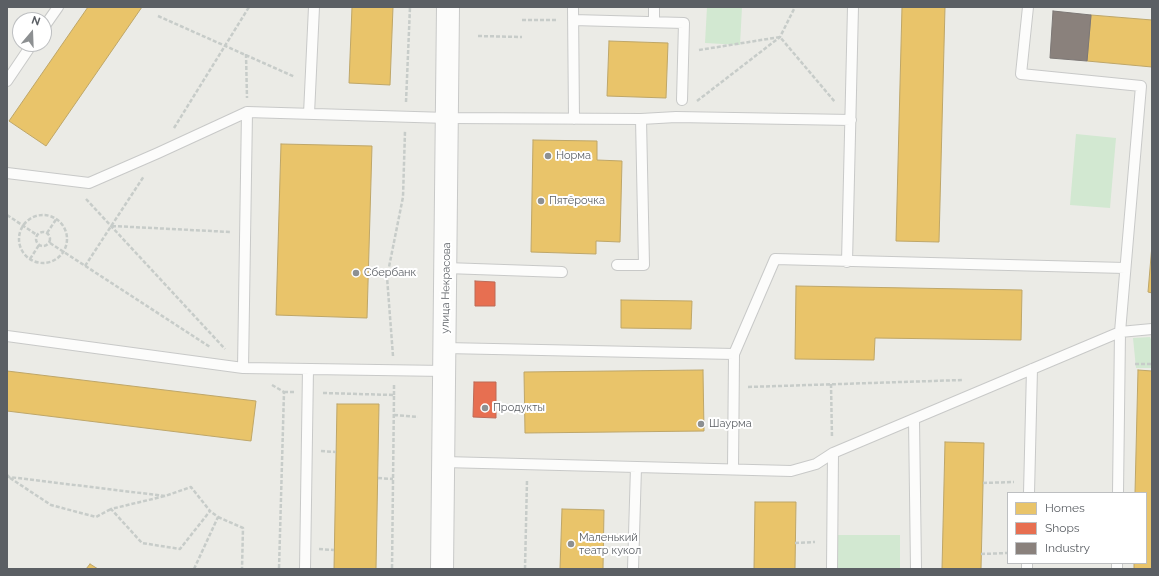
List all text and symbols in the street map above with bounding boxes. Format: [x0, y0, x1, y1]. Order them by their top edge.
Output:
north arrow [12, 12, 52, 52]
text: N [30, 14, 42, 29]
place label: Норма [556, 149, 591, 163]
marker: Норма [543, 151, 553, 161]
place label: Пятёрочка [549, 194, 605, 208]
marker: Пятёрочка [536, 196, 546, 206]
street label: улица Некрасова [439, 242, 453, 334]
place label: Сбербанк [364, 266, 416, 280]
marker: Сбербанк [351, 268, 361, 278]
place label: Продукты [493, 401, 545, 415]
marker: Продукты [480, 403, 490, 413]
place label: Шаурма [709, 417, 752, 431]
marker: Шаурма [696, 419, 706, 429]
legend [1007, 492, 1147, 564]
text: Homes [1045, 501, 1085, 515]
text: Shops [1045, 521, 1080, 535]
place label: Маленький театр кукол [579, 531, 641, 557]
marker: Маленький театр кукол [566, 539, 576, 549]
text: Industry [1045, 541, 1090, 555]

